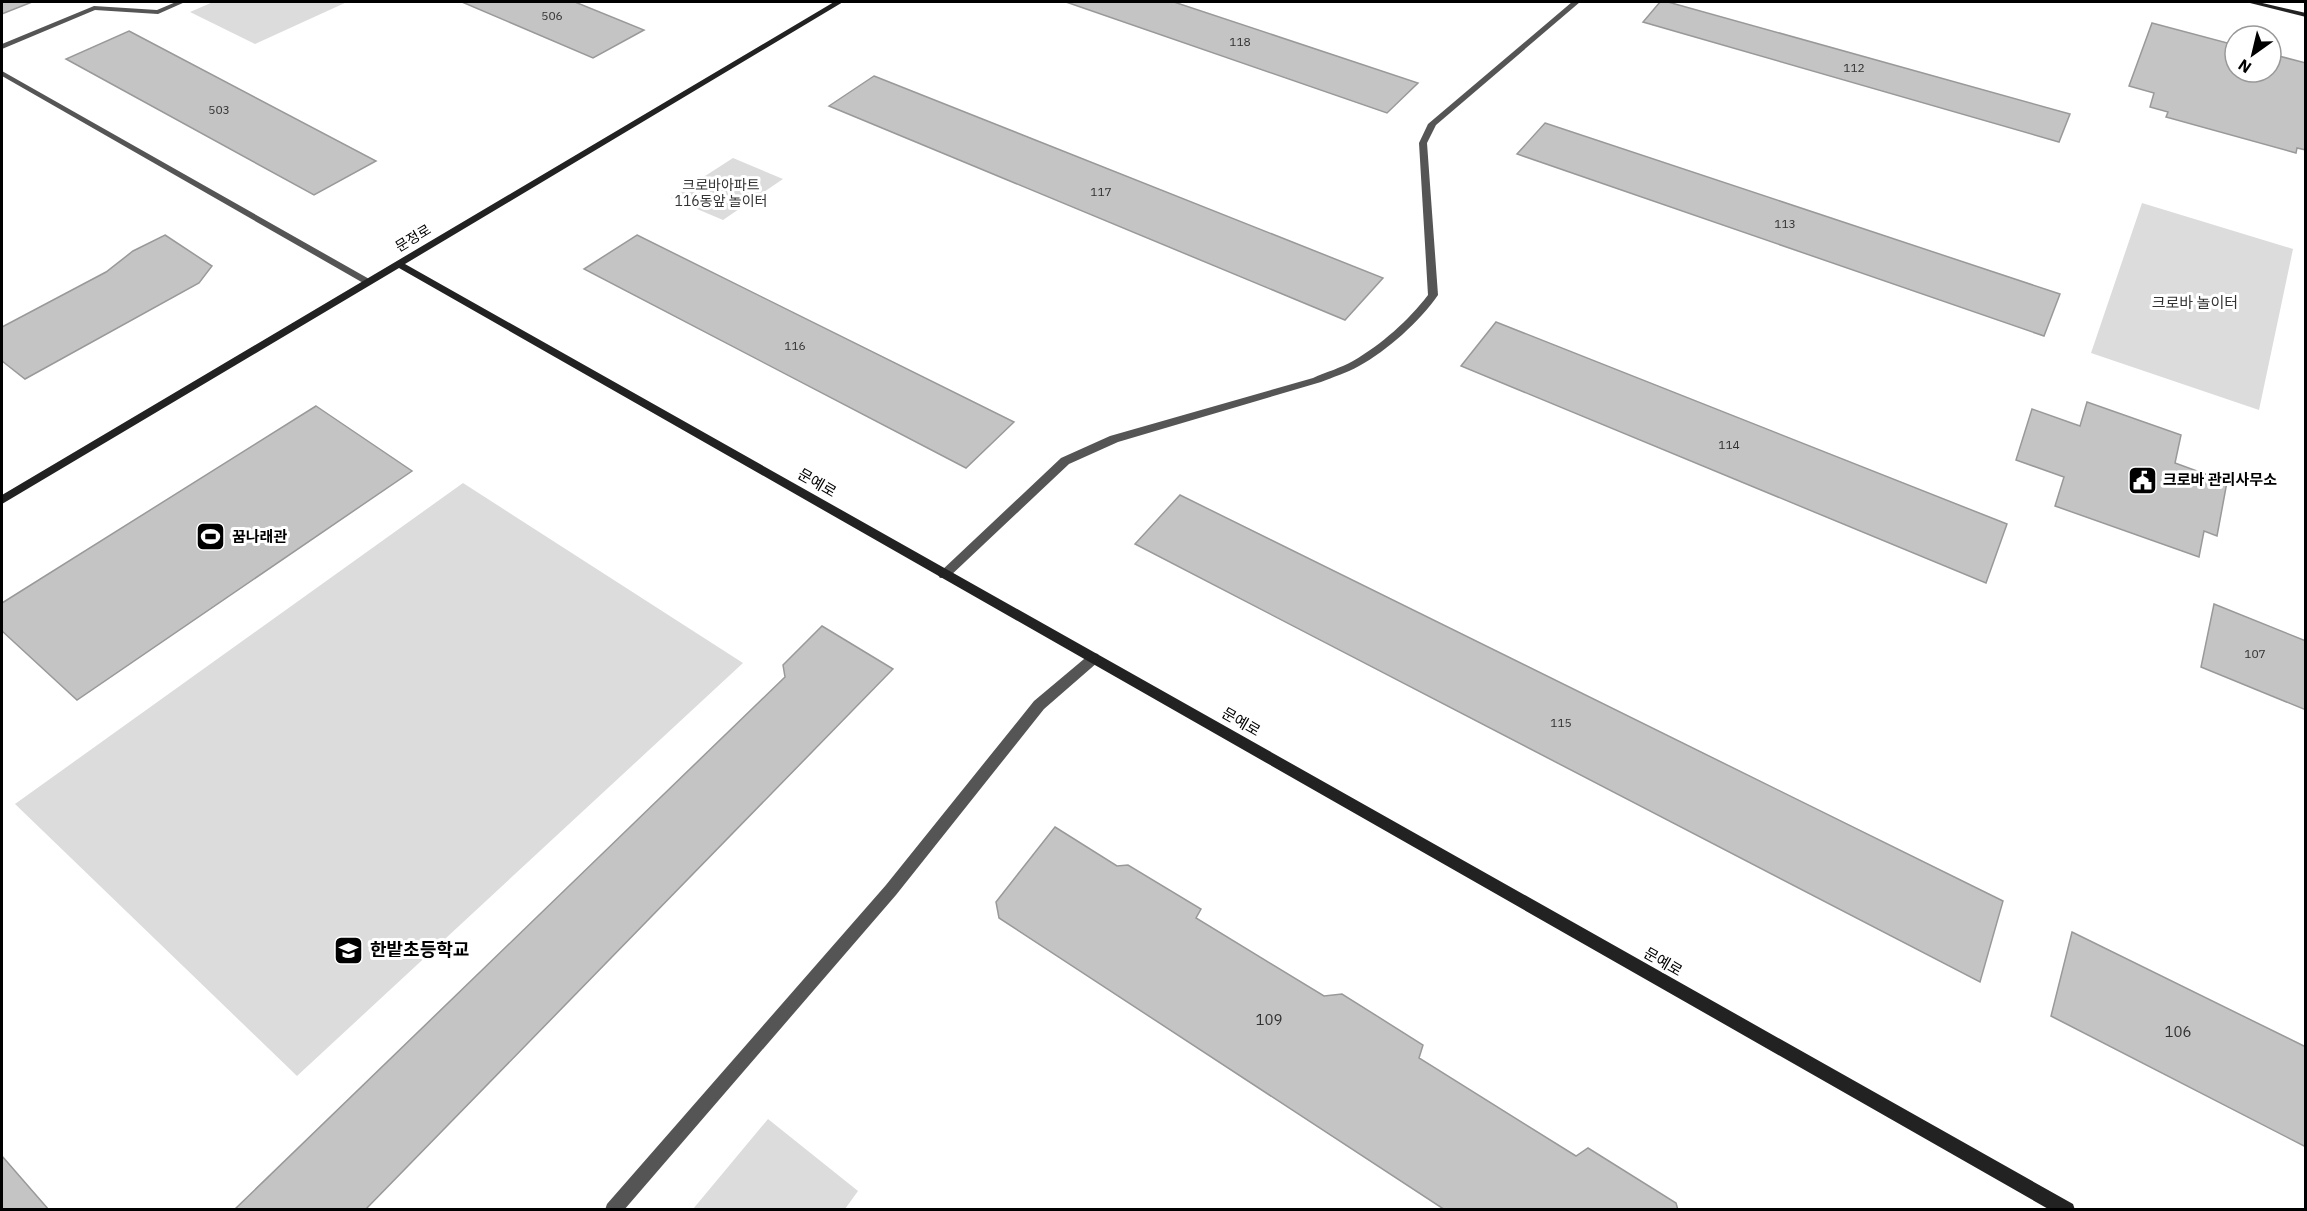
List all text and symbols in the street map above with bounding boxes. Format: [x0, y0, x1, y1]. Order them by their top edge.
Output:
house number: 506 [541, 8, 563, 23]
north arrow [2223, 24, 2283, 84]
house number: 118 [1229, 34, 1251, 49]
text: N [2234, 55, 2255, 78]
house number: 112 [1843, 60, 1865, 75]
house number: 503 [208, 102, 230, 117]
park label: 크로바아파트 116동앞 놀이터 [675, 176, 767, 210]
house number: 117 [1090, 184, 1112, 199]
house number: 113 [1774, 216, 1796, 231]
street label: 문정로 [392, 220, 434, 256]
park label: 크로바 놀이터 [2152, 293, 2238, 312]
house number: 116 [784, 338, 806, 353]
house number: 114 [1718, 437, 1740, 452]
street label: 문예로 [795, 464, 840, 501]
public building icon: 크로바 관리사무소 [2126, 464, 2158, 496]
place label: 크로바 관리사무소 [2163, 470, 2277, 489]
sports icon: 꿈나래관 [195, 521, 227, 553]
place label: 꿈나래관 [232, 527, 287, 546]
house number: 107 [2244, 646, 2266, 661]
street label: 문예로 [1219, 703, 1264, 740]
house number: 115 [1550, 715, 1572, 730]
school or university icon: 한밭초등학교 [333, 934, 365, 966]
place label: 한밭초등학교 [370, 938, 469, 961]
street label: 문예로 [1641, 943, 1686, 980]
house number: 109 [1255, 1010, 1283, 1029]
house number: 106 [2164, 1022, 2192, 1041]

